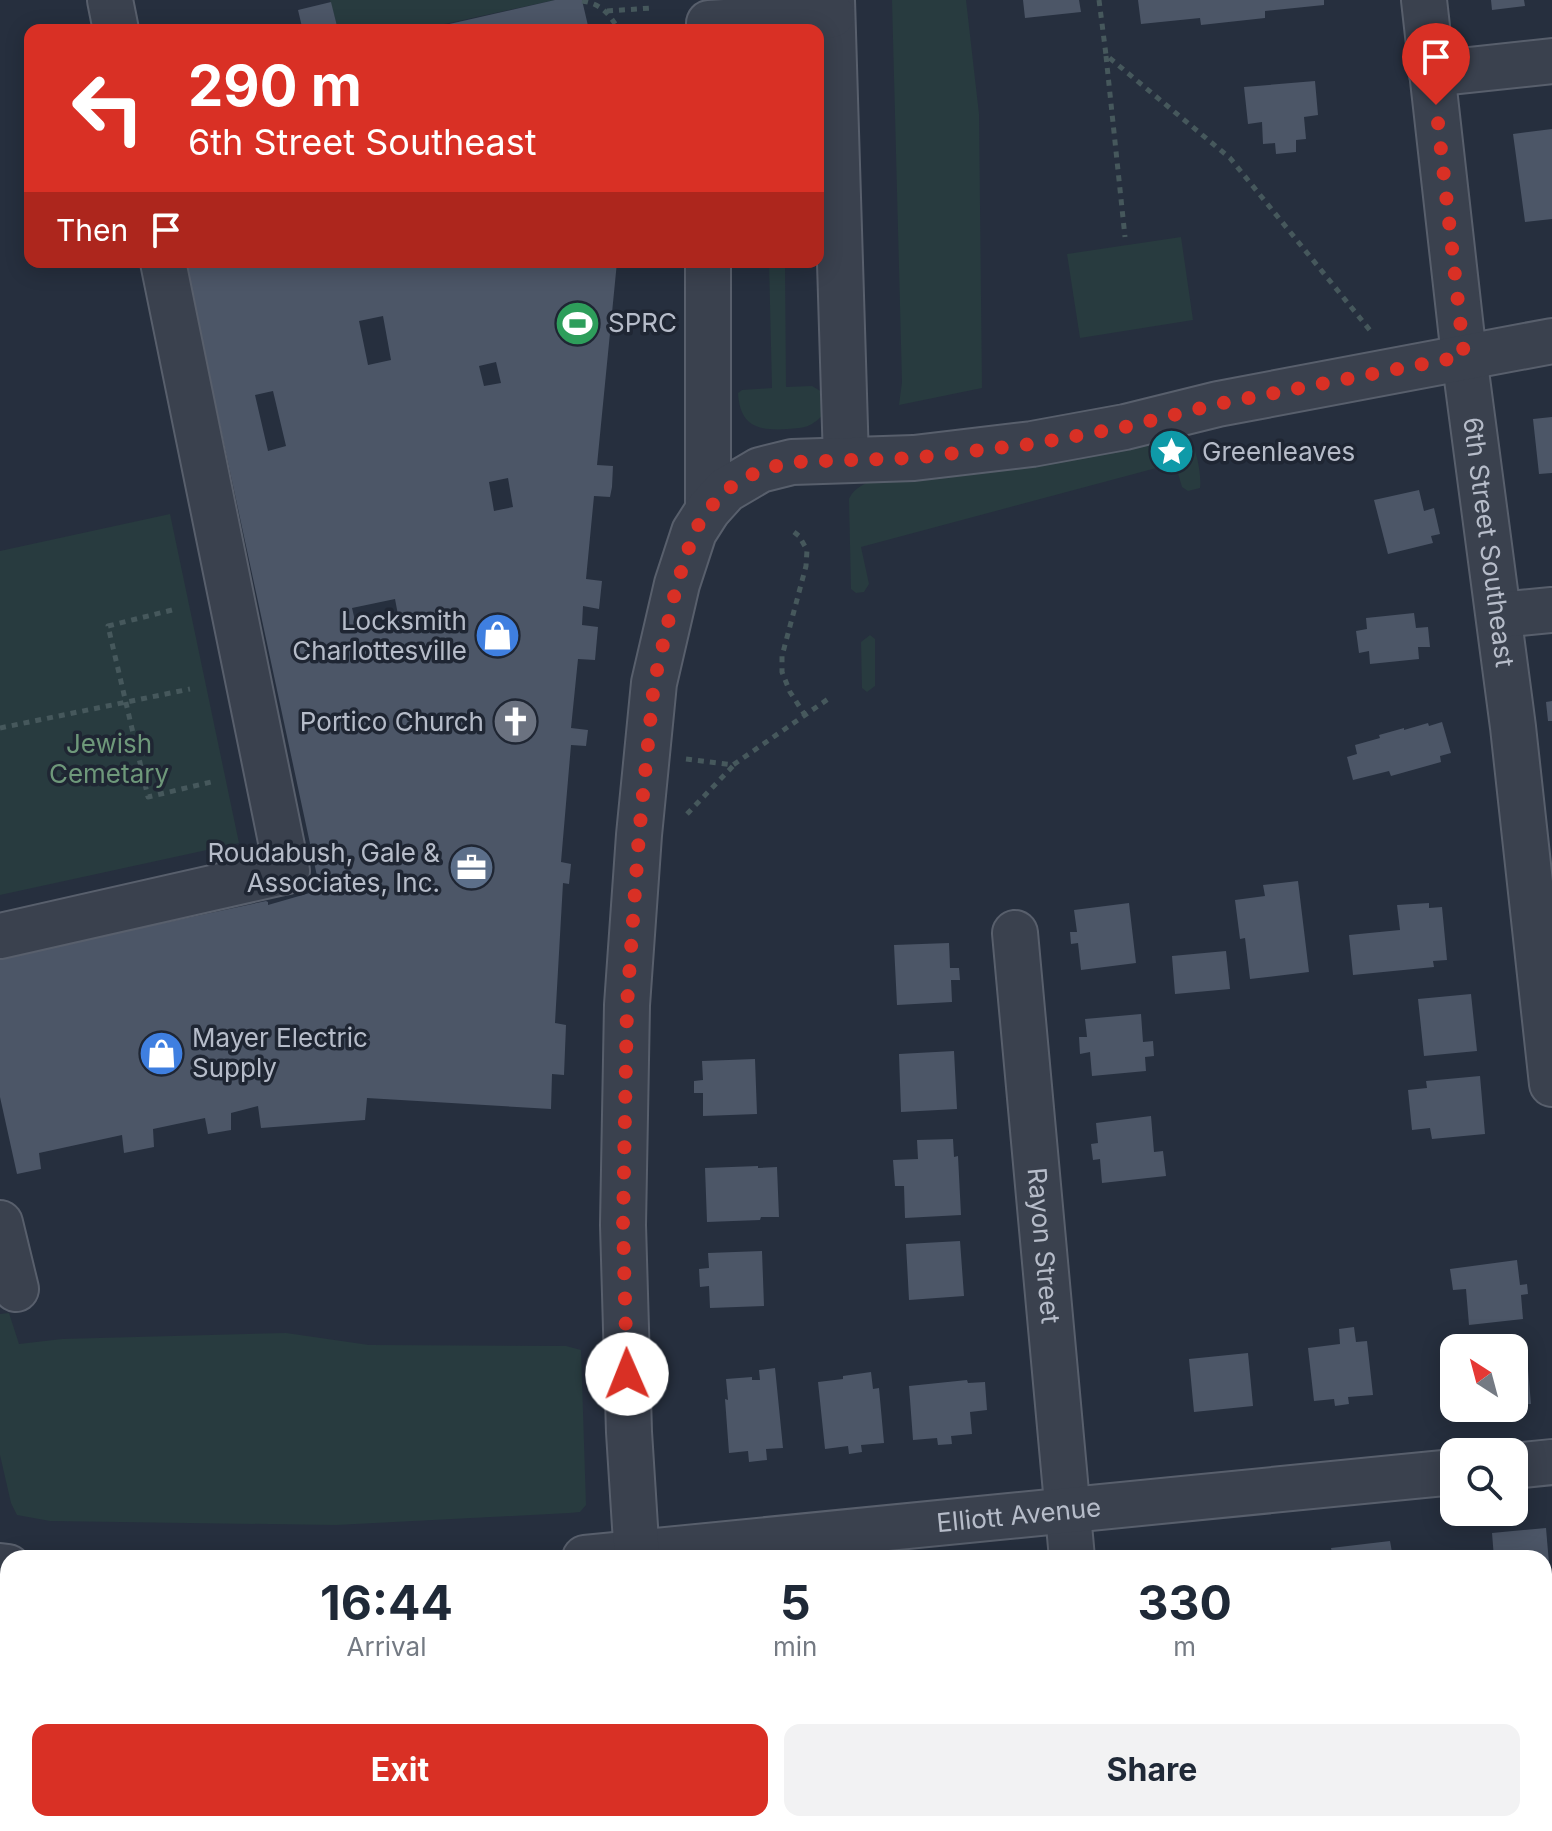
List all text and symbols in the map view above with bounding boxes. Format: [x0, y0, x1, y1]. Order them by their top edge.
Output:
pin [1402, 23, 1470, 105]
icon: arrive [1414, 35, 1458, 79]
text: 290 m [188, 52, 362, 120]
icon: left [56, 56, 160, 160]
text: 6th Street Southeast [188, 120, 537, 164]
icon: arrive [144, 208, 188, 252]
text: Then [56, 212, 128, 248]
sports icon: SPRC [553, 299, 601, 347]
place label: SPRC [608, 307, 677, 338]
street label: 6th Street Southeast [1457, 415, 1521, 669]
place icon: Greenleaves [1147, 428, 1195, 476]
place label: Greenleaves [1202, 436, 1355, 467]
place label: Locksmith Charlottesville [292, 605, 467, 666]
shop icon: Locksmith Charlottesville [474, 612, 522, 660]
church icon: Portico Church [491, 698, 539, 746]
place label: Portico Church [300, 706, 484, 737]
park label: Jewish Cemetary [49, 728, 169, 789]
place label: Roudabush, Gale & Associates, Inc. [207, 837, 440, 898]
office icon: Roudabush, Gale & Associates, Inc. [447, 844, 495, 892]
place label: Mayer Electric Supply [192, 1022, 368, 1083]
shop icon: Mayer Electric Supply [137, 1029, 185, 1077]
street label: Rayon Street [1021, 1166, 1067, 1325]
position arrow [585, 1332, 669, 1416]
north arrow [1440, 1334, 1528, 1422]
map controls [1440, 1334, 1528, 1526]
button: search [1440, 1438, 1528, 1526]
street label: Elliott Avenue [935, 1491, 1103, 1538]
text: 16:44 [320, 1573, 453, 1632]
text: 5 [780, 1573, 811, 1632]
text: 330 [1138, 1573, 1232, 1632]
text: Arrival [347, 1631, 427, 1662]
text: min [773, 1631, 817, 1662]
text: m [1173, 1631, 1196, 1662]
button: Exit [32, 1724, 768, 1816]
button: Share [784, 1724, 1520, 1816]

